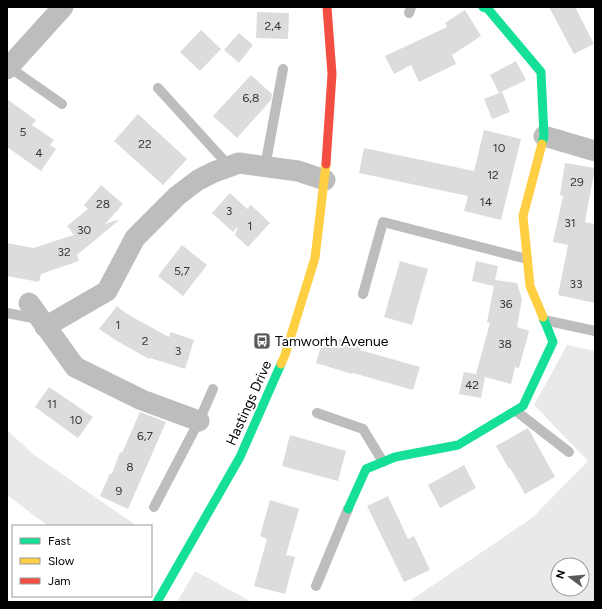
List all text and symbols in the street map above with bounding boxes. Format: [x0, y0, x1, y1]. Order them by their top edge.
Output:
house number: 2,4 [265, 19, 282, 33]
house number: 6,8 [243, 91, 259, 105]
house number: 5 [20, 125, 27, 139]
house number: 22 [138, 137, 152, 151]
house number: 10 [493, 141, 506, 155]
house number: 4 [35, 146, 43, 160]
house number: 12 [487, 168, 499, 182]
house number: 29 [570, 175, 584, 189]
house number: 14 [480, 195, 493, 209]
house number: 28 [96, 197, 110, 211]
house number: 3 [226, 204, 232, 218]
house number: 31 [564, 216, 576, 230]
house number: 1 [248, 219, 252, 233]
house number: 30 [77, 223, 91, 237]
house number: 32 [57, 245, 71, 259]
house number: 5,7 [174, 264, 191, 278]
house number: 33 [569, 277, 583, 291]
house number: 36 [499, 297, 513, 311]
house number: 1 [116, 318, 120, 332]
bus stop icon: Tamworth Avenue [252, 331, 272, 351]
place label: Tamworth Avenue [275, 333, 389, 350]
house number: 2 [142, 334, 148, 348]
house number: 38 [498, 337, 512, 351]
house number: 3 [175, 344, 181, 358]
street label: Hastings Drive [223, 358, 275, 448]
house number: 42 [465, 378, 479, 392]
house number: 11 [47, 397, 57, 411]
house number: 10 [70, 413, 83, 427]
house number: 6,7 [137, 429, 154, 443]
house number: 8 [126, 460, 134, 474]
house number: 9 [116, 484, 123, 498]
legend [12, 525, 152, 597]
text: Fast [48, 534, 71, 548]
text: Slow [48, 554, 75, 568]
north arrow [550, 557, 590, 597]
text: N [553, 568, 568, 580]
text: Jam [48, 574, 71, 588]

